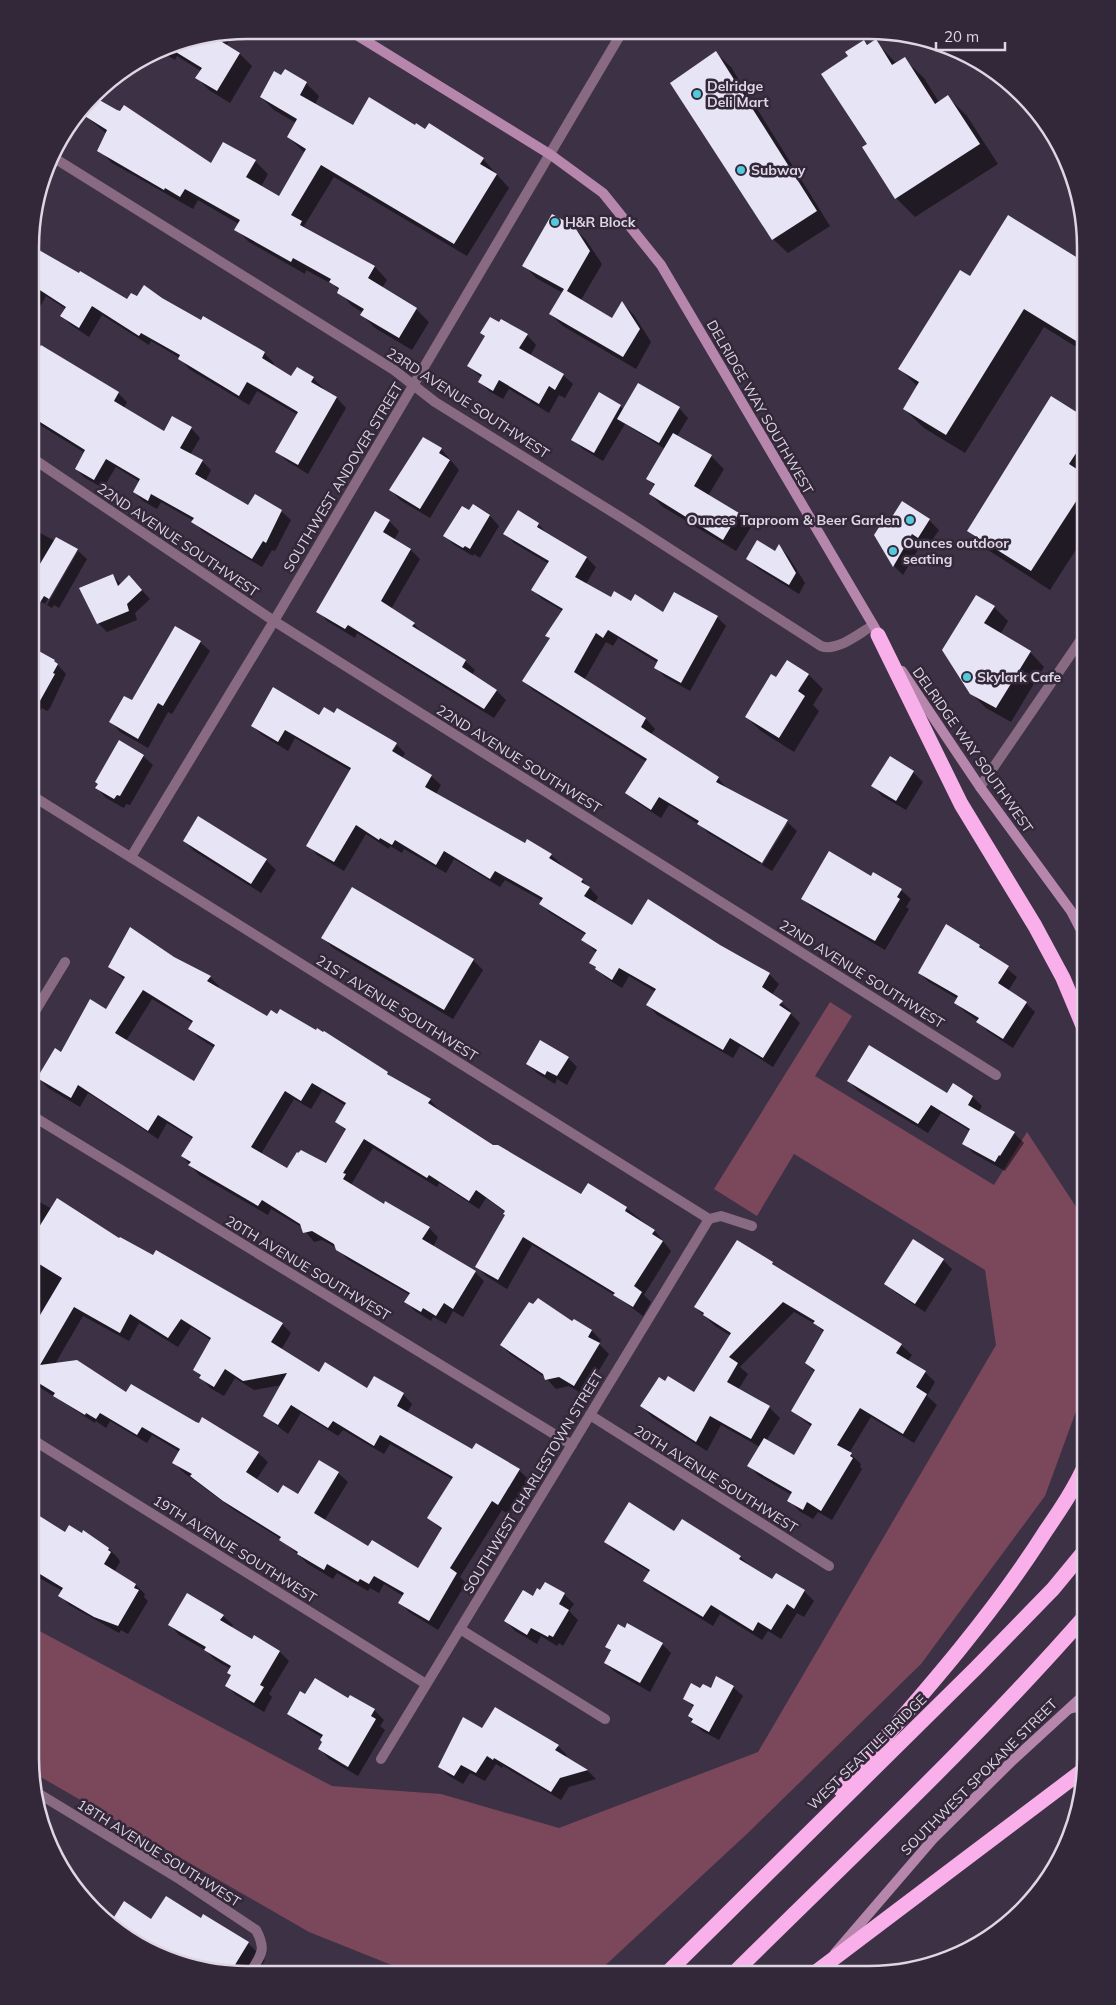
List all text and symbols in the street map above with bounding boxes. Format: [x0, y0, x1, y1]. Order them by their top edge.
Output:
scale bar [936, 20, 1005, 52]
text: 20 m [944, 27, 979, 46]
place label: Delridge Deli Mart [707, 77, 769, 111]
marker: Delridge Deli Mart [691, 88, 703, 100]
place label: Subway [751, 161, 806, 179]
marker: Subway [735, 164, 747, 176]
place label: H&R Block [565, 213, 636, 231]
marker: H&R Block [549, 216, 561, 228]
street label: DELRIDGE WAY SOUTHWEST [703, 317, 818, 498]
street label: 23RD AVENUE SOUTHWEST [383, 344, 553, 463]
street label: SOUTHWEST ANDOVER STREET [279, 379, 407, 575]
street label: 22ND AVENUE SOUTHWEST [94, 479, 263, 601]
place label: Ounces Taproom & Beer Garden [686, 511, 900, 529]
marker: Ounces Taproom & Beer Garden [904, 514, 916, 526]
place label: Ounces outdoor seating [903, 534, 1009, 568]
marker: Ounces outdoor seating [887, 545, 899, 557]
street label: DELRIDGE WAY SOUTHWEST [909, 664, 1037, 837]
place label: Skylark Cafe [977, 668, 1061, 686]
marker: Skylark Cafe [961, 671, 973, 683]
street label: 22ND AVENUE SOUTHWEST [433, 701, 605, 818]
street label: 22ND AVENUE SOUTHWEST [776, 916, 948, 1033]
street label: 21ST AVENUE SOUTHWEST [313, 951, 482, 1065]
street label: 20TH AVENUE SOUTHWEST [222, 1212, 394, 1325]
street label: SOUTHWEST CHARLESTOWN STREET [459, 1367, 607, 1597]
street label: 20TH AVENUE SOUTHWEST [631, 1421, 801, 1537]
street label: 19TH AVENUE SOUTHWEST [150, 1491, 320, 1607]
street label: WEST SEATTLE BRIDGE [804, 1690, 930, 1814]
street label: SOUTHWEST SPOKANE STREET [897, 1694, 1062, 1859]
street label: 18TH AVENUE SOUTHWEST [74, 1795, 244, 1911]

